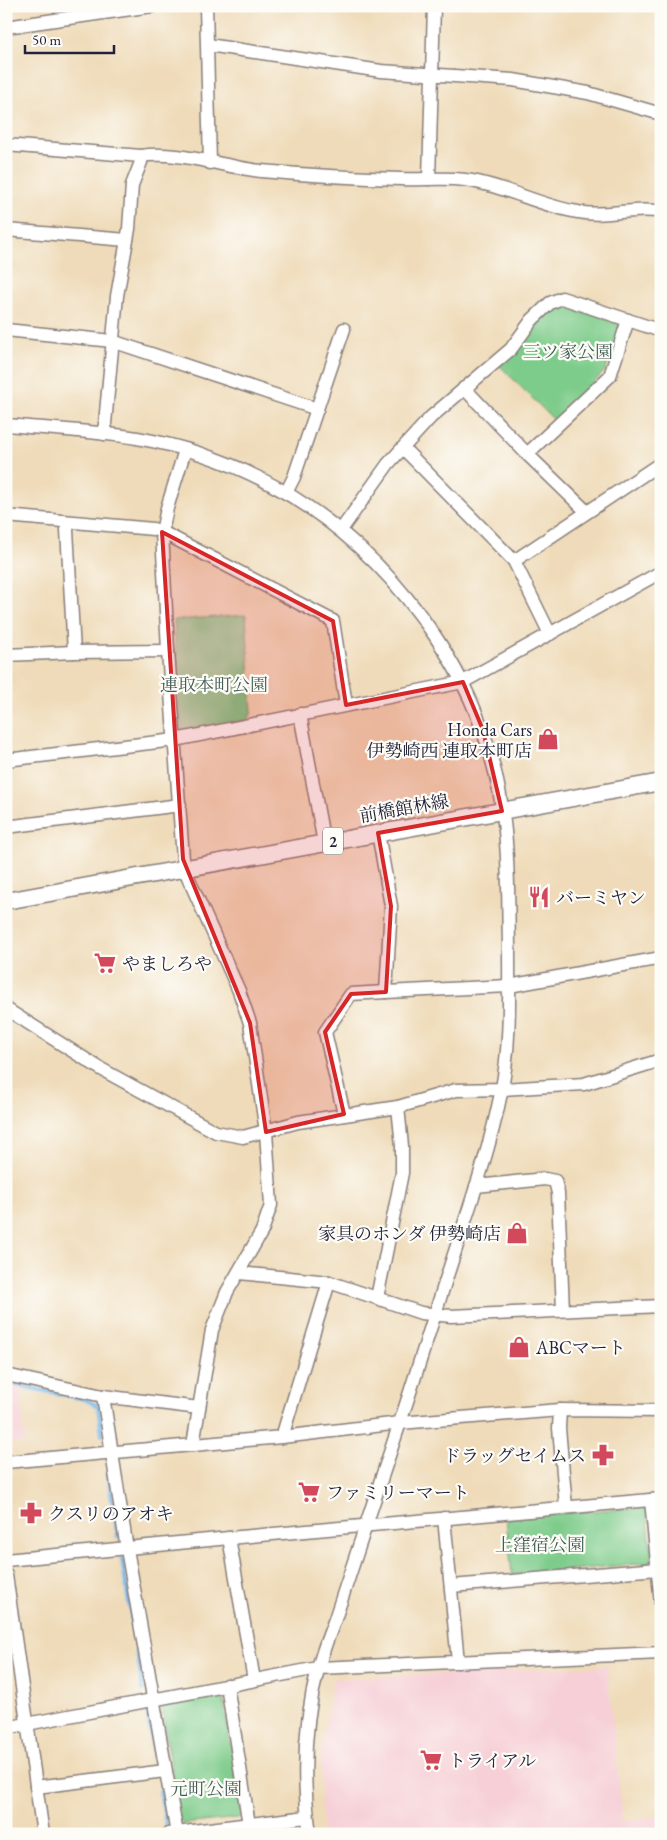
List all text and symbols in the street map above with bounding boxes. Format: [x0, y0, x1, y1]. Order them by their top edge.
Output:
scale bar [25, 22, 114, 54]
text: 50 m [32, 30, 61, 49]
park label: 三ツ家公園 [523, 340, 613, 363]
park label: 連取本町公園 [160, 673, 268, 696]
place label: Honda Cars 伊勢崎西 連取本町店 [366, 718, 532, 762]
shop icon: Honda Cars 伊勢崎西 連取本町店 [535, 726, 561, 752]
street label: 前橋館林線 [358, 789, 450, 827]
road number: 2 [323, 828, 343, 854]
restaurant icon: バーミヤン [526, 884, 552, 910]
place label: バーミヤン [556, 886, 646, 909]
supermarket icon: やましろや [92, 950, 118, 976]
place label: やましろや [122, 952, 212, 975]
shop icon: 家具のホンダ 伊勢崎店 [504, 1220, 530, 1246]
place label: 家具のホンダ 伊勢崎店 [318, 1222, 501, 1245]
shop icon: ABCマート [506, 1334, 532, 1360]
place label: ABCマート [535, 1336, 626, 1359]
pharmacy icon: ドラッグセイムス [590, 1442, 616, 1468]
place label: ドラッグセイムス [443, 1444, 586, 1467]
supermarket icon: ファミリーマート [296, 1479, 322, 1505]
place label: ファミリーマート [326, 1481, 470, 1504]
pharmacy icon: クスリのアオキ [18, 1500, 44, 1526]
place label: クスリのアオキ [48, 1502, 174, 1525]
park label: 上窪宿公園 [495, 1533, 585, 1556]
supermarket icon: トライアル [418, 1747, 444, 1773]
place label: トライアル [448, 1749, 536, 1772]
park label: 元町公園 [170, 1777, 242, 1800]

